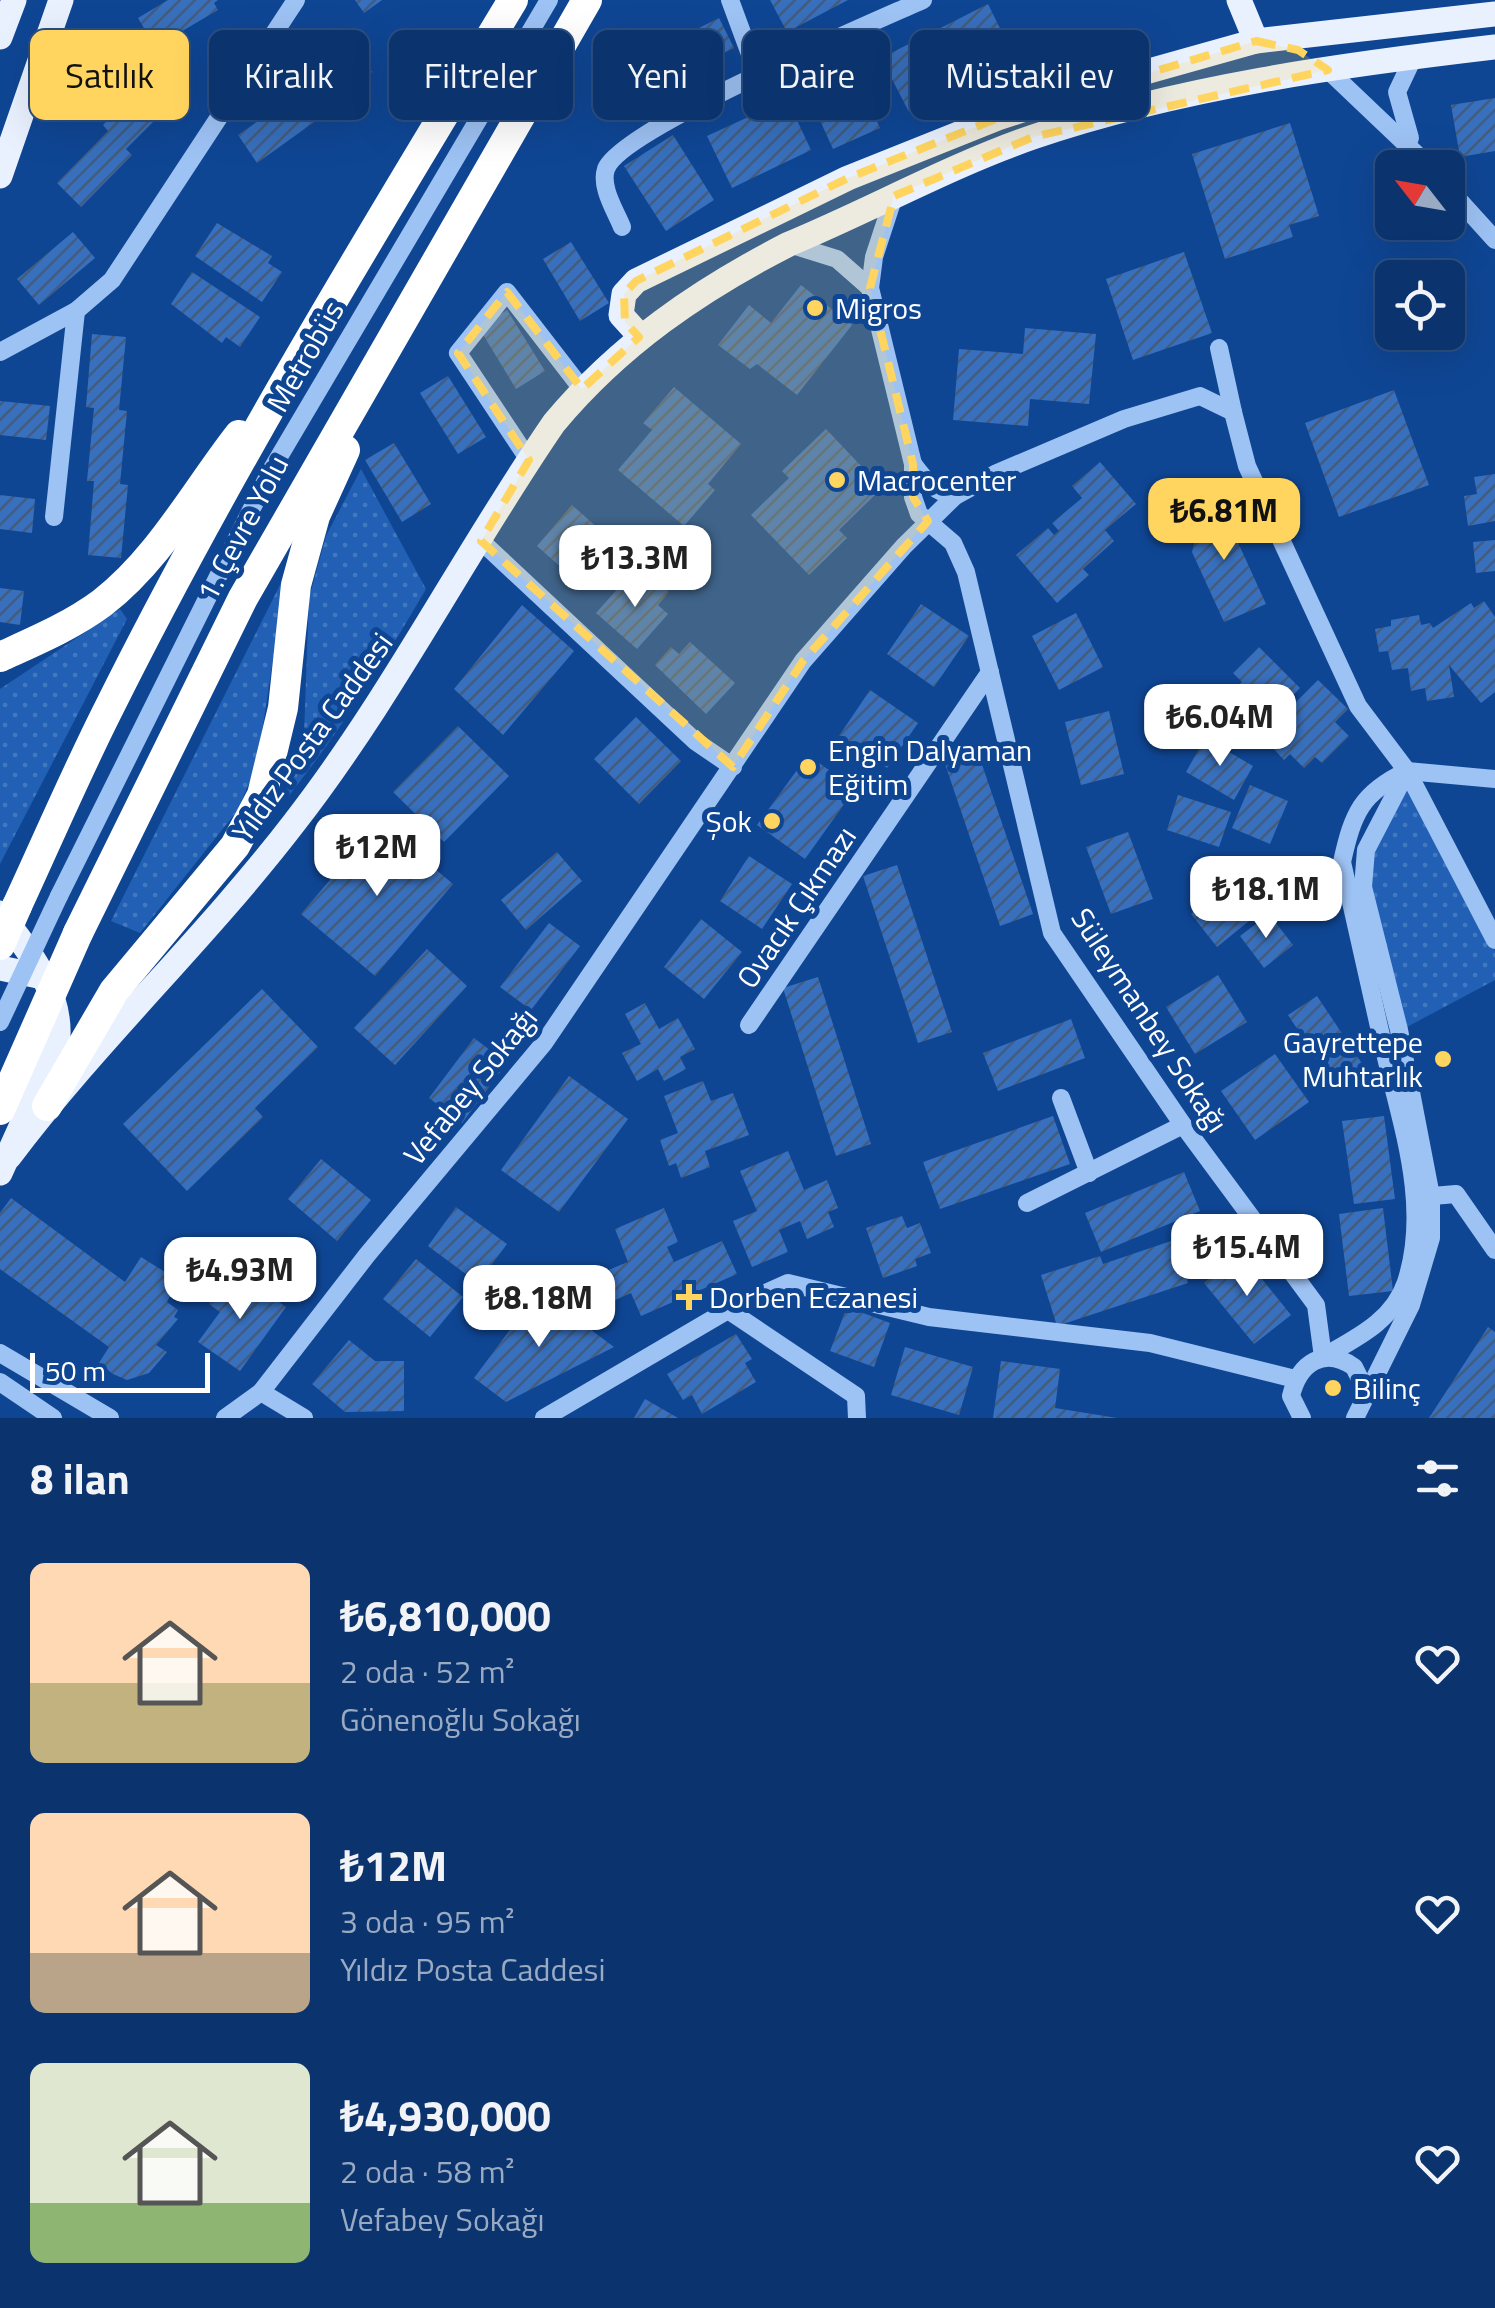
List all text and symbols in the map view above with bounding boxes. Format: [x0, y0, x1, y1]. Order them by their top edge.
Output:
chip: Satılık [30, 30, 189, 120]
chip: Kiralık [209, 30, 369, 120]
chip: Filtreler [389, 30, 573, 120]
chip: Yeni [593, 30, 723, 120]
chip: Daire [743, 30, 890, 120]
chip: Müstakil ev [910, 30, 1149, 120]
north arrow [1375, 150, 1465, 240]
map controls [1375, 150, 1465, 350]
button: locate [1375, 260, 1465, 350]
place label: Migros [835, 285, 922, 331]
street label: Metrobüs [255, 292, 355, 420]
marker: Migros [804, 297, 826, 319]
street label: 1. Çevre Yolu [184, 447, 300, 609]
place label: Macrocenter [857, 457, 1016, 503]
marker: Macrocenter [826, 469, 848, 491]
pin: ₺6.81M [1143, 478, 1305, 563]
text: ₺6.81M [1170, 486, 1278, 534]
pin: ₺13.3M [554, 525, 716, 610]
text: ₺13.3M [581, 533, 689, 581]
street label: Yıldız Posta Caddesi [220, 623, 404, 851]
pin: ₺6.04M [1139, 684, 1301, 769]
text: ₺6.04M [1166, 692, 1274, 740]
place label: Engin Dalyaman Eğitim [828, 727, 1032, 807]
marker: Engin Dalyaman Eğitim [797, 756, 819, 778]
place label: Şok [706, 798, 752, 844]
marker: Şok [761, 810, 783, 832]
pin: ₺12M [318, 814, 436, 899]
street label: Ovacık Çıkmazı [725, 817, 867, 997]
text: ₺12M [336, 822, 418, 870]
pin: ₺18.1M [1185, 856, 1347, 941]
text: ₺18.1M [1212, 864, 1320, 912]
street label: Süleymanbey Sokağı [1060, 898, 1240, 1142]
street label: Vefabey Sokağı [392, 997, 548, 1175]
place label: Gayrettepe Muhtarlık [1283, 1019, 1423, 1099]
marker: Gayrettepe Muhtarlık [1432, 1048, 1454, 1070]
pin: ₺15.4M [1166, 1214, 1328, 1299]
text: ₺15.4M [1193, 1222, 1301, 1270]
pin: ₺4.93M [159, 1237, 321, 1322]
text: ₺4.93M [186, 1245, 294, 1293]
pin: ₺8.18M [458, 1265, 620, 1350]
text: ₺8.18M [485, 1273, 593, 1321]
place label: Dorben Eczanesi [709, 1274, 918, 1320]
marker: Dorben Eczanesi [678, 1286, 700, 1308]
scale bar [30, 1348, 210, 1392]
text: 50 m [45, 1349, 106, 1392]
place label: Bilinç [1353, 1365, 1421, 1411]
marker: Bilinç [1322, 1377, 1344, 1399]
text: 8 ilan [30, 1446, 130, 1510]
icon: filters [1410, 1451, 1465, 1506]
text: ₺6,810,000 [340, 1583, 551, 1647]
icon: home [110, 1603, 230, 1723]
icon: heart [1410, 1636, 1465, 1691]
text: 2 oda · 52 m² [340, 1647, 514, 1695]
text: Gönenoğlu Sokağı [340, 1695, 581, 1743]
text: ₺12M [340, 1833, 447, 1897]
icon: home [110, 1853, 230, 1973]
icon: heart [1410, 1886, 1465, 1941]
text: 3 oda · 95 m² [340, 1897, 514, 1945]
text: Yıldız Posta Caddesi [340, 1945, 605, 1993]
text: ₺4,930,000 [340, 2083, 551, 2147]
icon: home [110, 2103, 230, 2223]
icon: heart [1410, 2136, 1465, 2191]
text: 2 oda · 58 m² [340, 2147, 514, 2195]
text: Vefabey Sokağı [340, 2195, 545, 2243]

